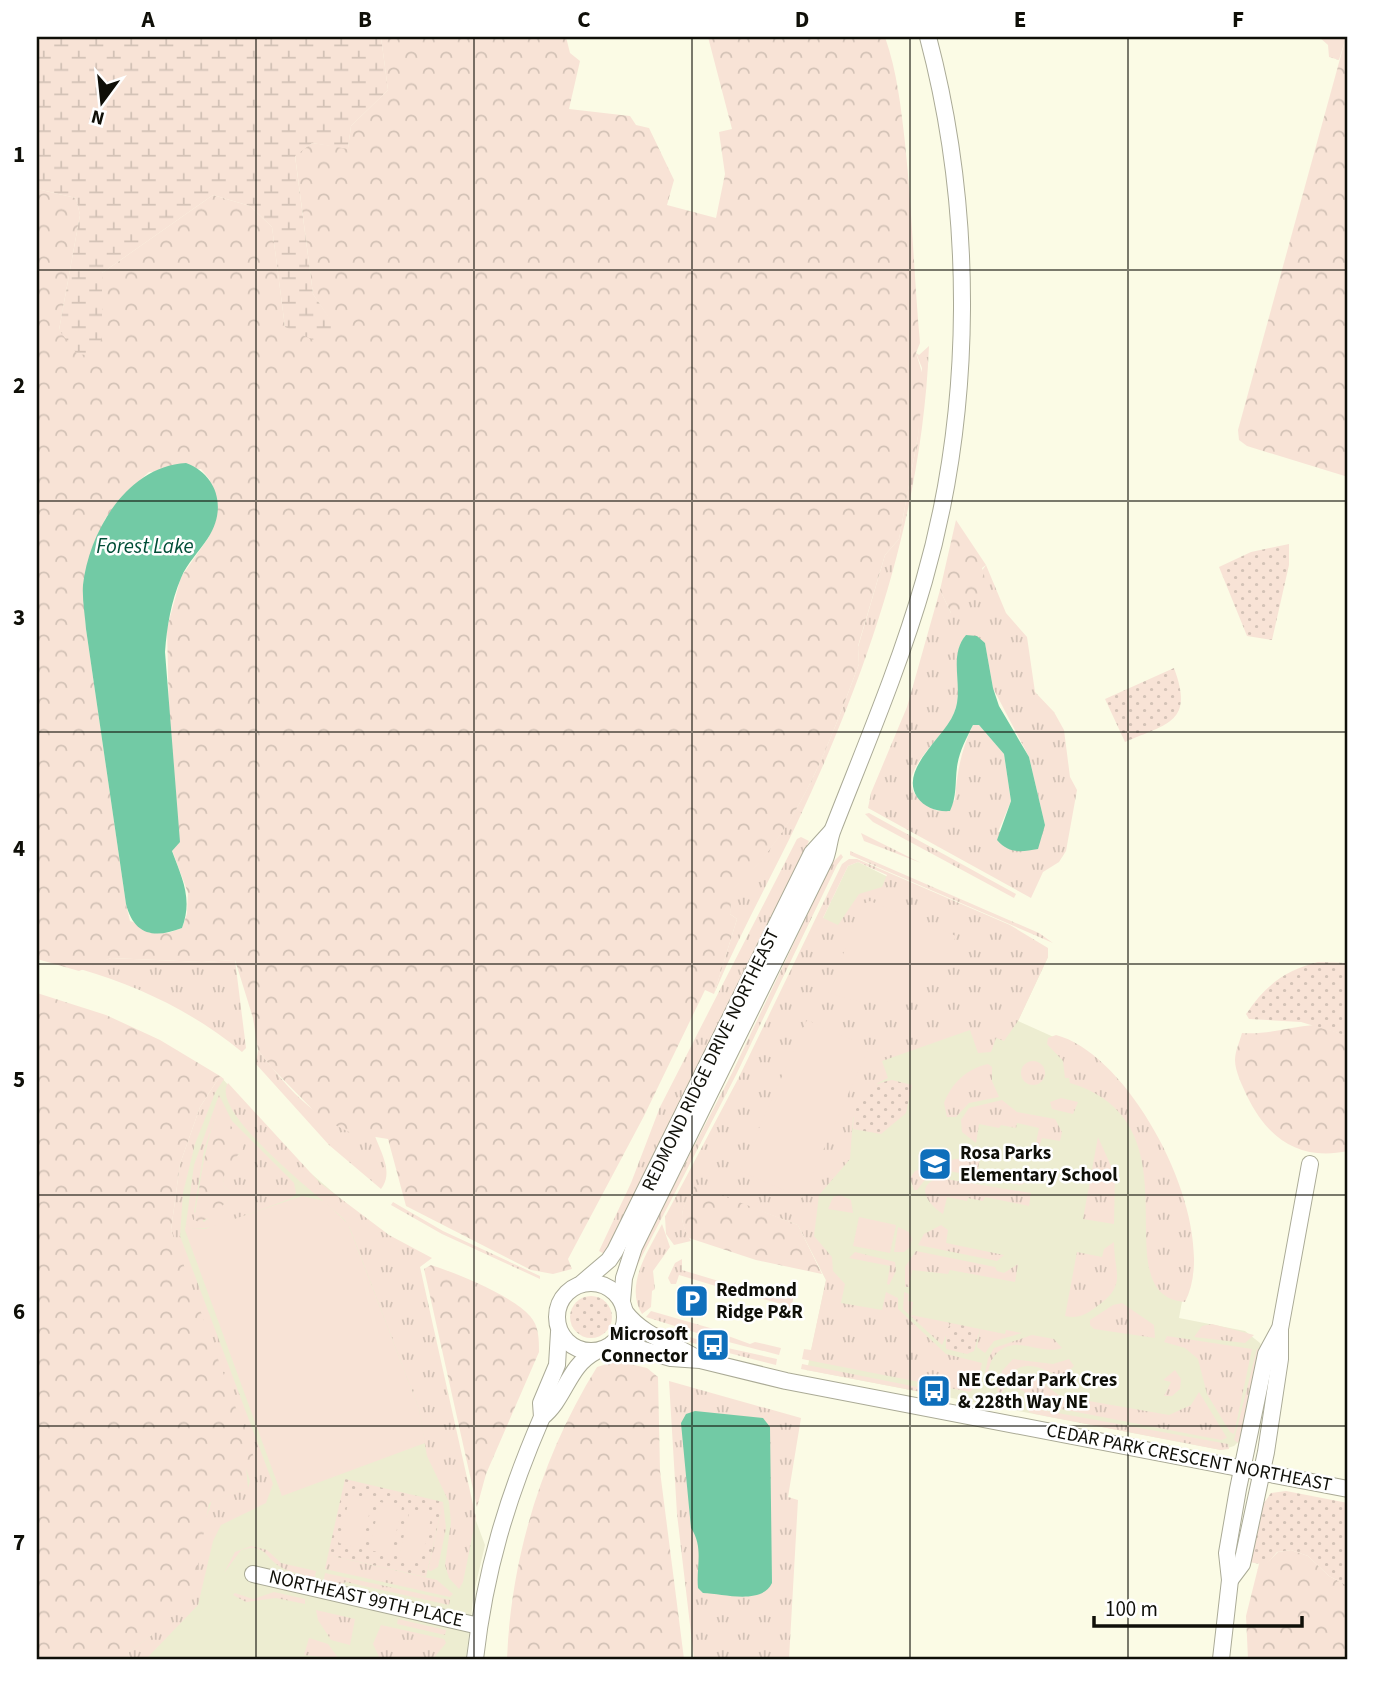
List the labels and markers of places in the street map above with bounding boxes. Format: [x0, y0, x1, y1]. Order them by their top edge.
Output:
place label: Rosa Parks Elementary School [960, 1140, 1118, 1189]
school or university icon: Rosa Parks Elementary School [916, 1145, 954, 1183]
place label: Redmond Ridge P&R [716, 1277, 803, 1326]
parking icon: Redmond Ridge P&R [673, 1282, 711, 1320]
place label: Microsoft Connector [601, 1321, 688, 1370]
bus stop icon: Microsoft Connector [694, 1326, 732, 1364]
place label: NE Cedar Park Cres & 228th Way NE [958, 1367, 1117, 1416]
bus stop icon: NE Cedar Park Cres & 228th Way NE [915, 1372, 953, 1410]

